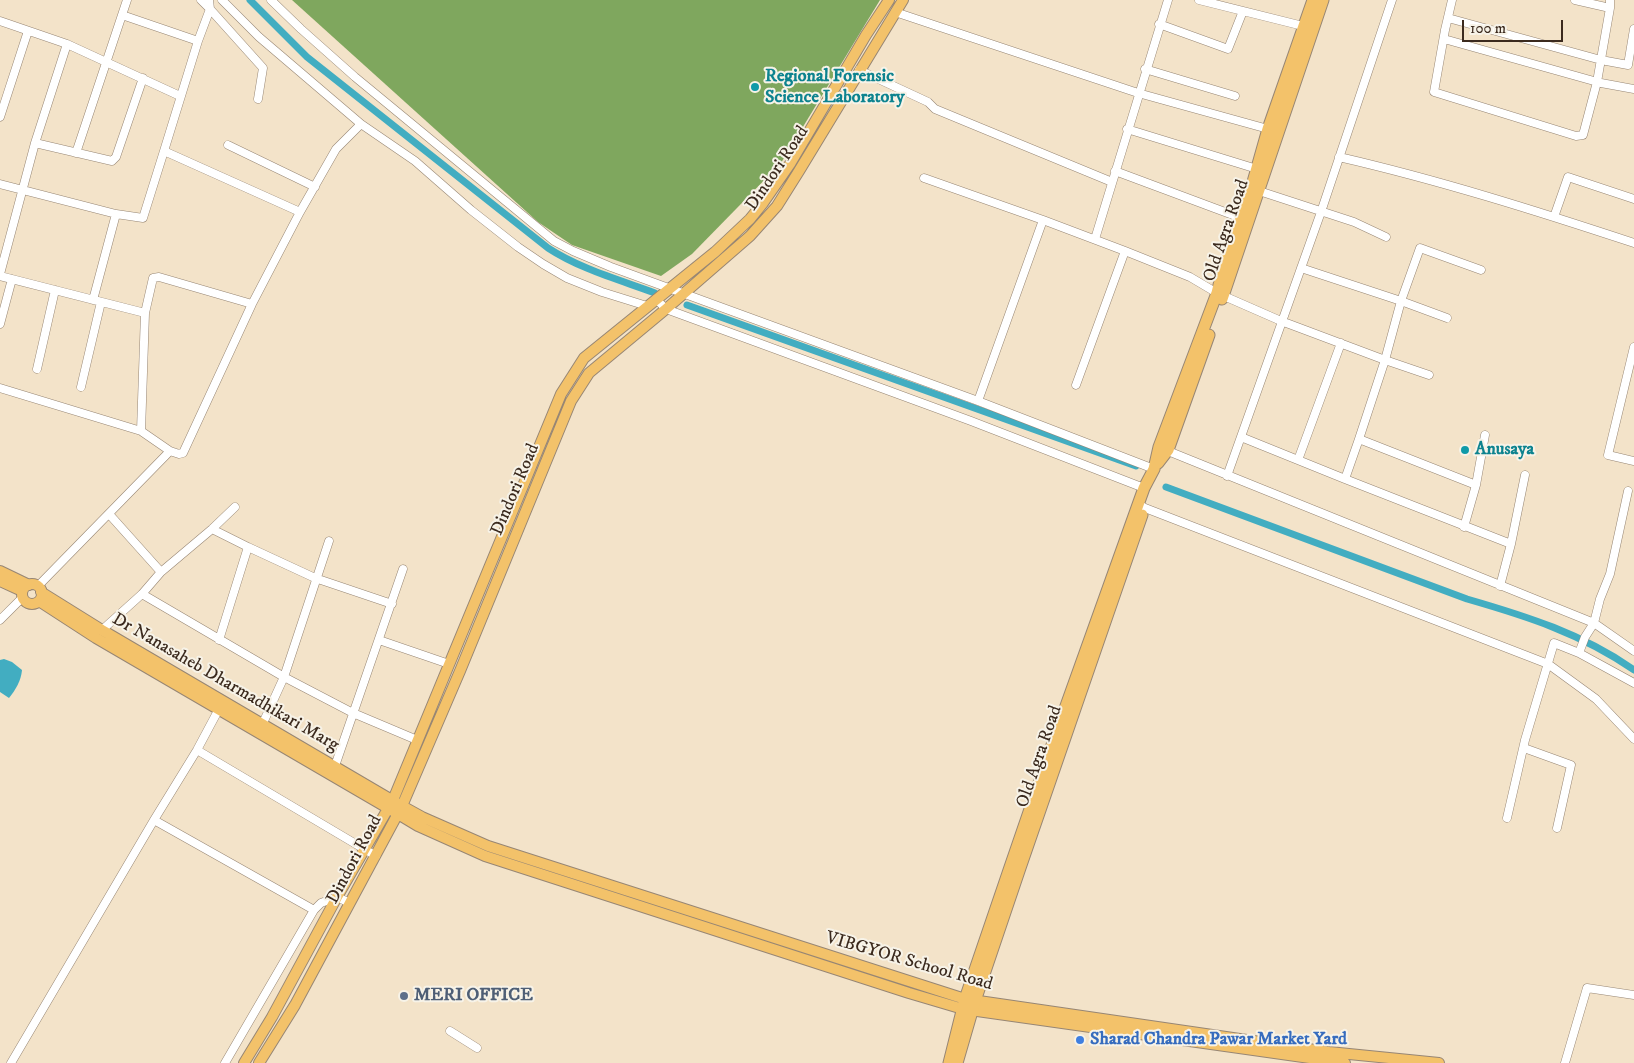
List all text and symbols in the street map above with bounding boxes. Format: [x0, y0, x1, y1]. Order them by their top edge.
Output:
scale bar [1464, 10, 1565, 42]
text: 100 m [1470, 19, 1506, 38]
place label: Regional Forensic Science Laboratory [765, 66, 904, 108]
marker: Regional Forensic Science Laboratory [749, 81, 761, 93]
street label: Dindori Road [742, 123, 814, 215]
street label: Old Agra Road [1199, 177, 1255, 285]
place label: Anusaya [1475, 439, 1534, 461]
street label: Dindori Road [487, 441, 545, 539]
marker: Anusaya [1459, 444, 1471, 456]
street label: Dr Nanasaheb Dharmadhikari Marg [108, 609, 342, 757]
street label: Old Agra Road [1012, 703, 1068, 811]
street label: Dindori Road [323, 812, 387, 908]
street label: VIBGYOR School Road [823, 928, 995, 996]
place label: MERI OFFICE [414, 985, 533, 1007]
marker: MERI OFFICE [398, 990, 410, 1002]
place label: Sharad Chandra Pawar Market Yard [1090, 1029, 1347, 1051]
marker: Sharad Chandra Pawar Market Yard [1074, 1034, 1086, 1046]

